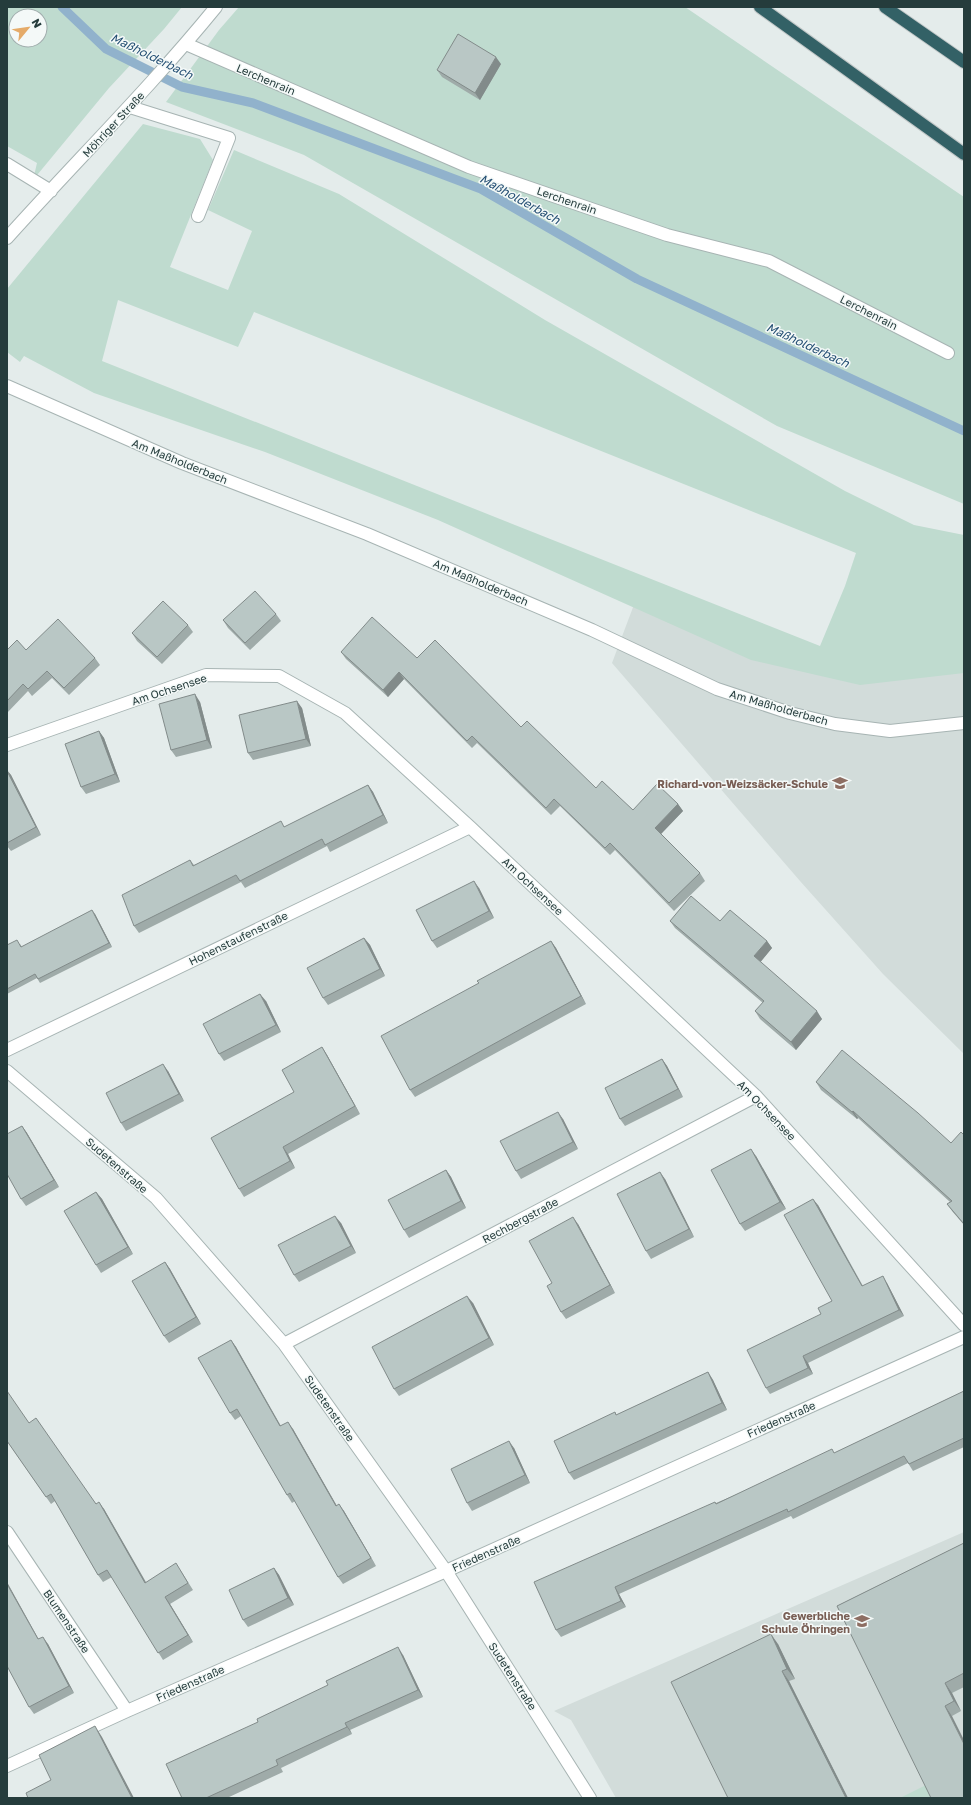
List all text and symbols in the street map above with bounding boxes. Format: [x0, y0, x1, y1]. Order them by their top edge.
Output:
north arrow [8, 8, 48, 48]
text: N [29, 16, 45, 30]
water label: Maßholderbach [109, 30, 196, 83]
street label: Lerchenrain [235, 61, 297, 97]
street label: Möhriger Straße [79, 89, 147, 159]
water label: Maßholderbach [477, 171, 563, 228]
street label: Lerchenrain [535, 184, 599, 216]
street label: Lerchenrain [838, 292, 900, 332]
water label: Maßholderbach [764, 319, 852, 371]
street label: Am Maßholderbach [130, 436, 230, 486]
street label: Am Maßholderbach [432, 556, 530, 608]
street label: Am Ochsensee [130, 671, 208, 707]
street label: Am Maßholderbach [728, 687, 830, 727]
school or university icon: Richard-von-Weizsäcker-Schule [831, 774, 849, 792]
place label: Richard-von-Weizsäcker-Schule [657, 777, 829, 790]
street label: Am Ochsensee [500, 855, 566, 917]
street label: Hohenstaufenstraße [186, 908, 290, 968]
street label: Am Ochsensee [735, 1077, 799, 1143]
street label: Sudetenstraße [83, 1135, 151, 1195]
street label: Rechbergstraße [480, 1195, 560, 1245]
street label: Sudetenstraße [302, 1372, 358, 1444]
street label: Friedenstraße [745, 1398, 817, 1440]
street label: Friedenstraße [450, 1532, 522, 1574]
street label: Blumenstraße [41, 1587, 93, 1655]
place label: Gewerbliche Schule Öhringen [761, 1609, 851, 1635]
school or university icon: Gewerbliche Schule Öhringen [853, 1612, 871, 1630]
street label: Sudetenstraße [486, 1640, 540, 1712]
street label: Friedenstraße [154, 1662, 226, 1704]

